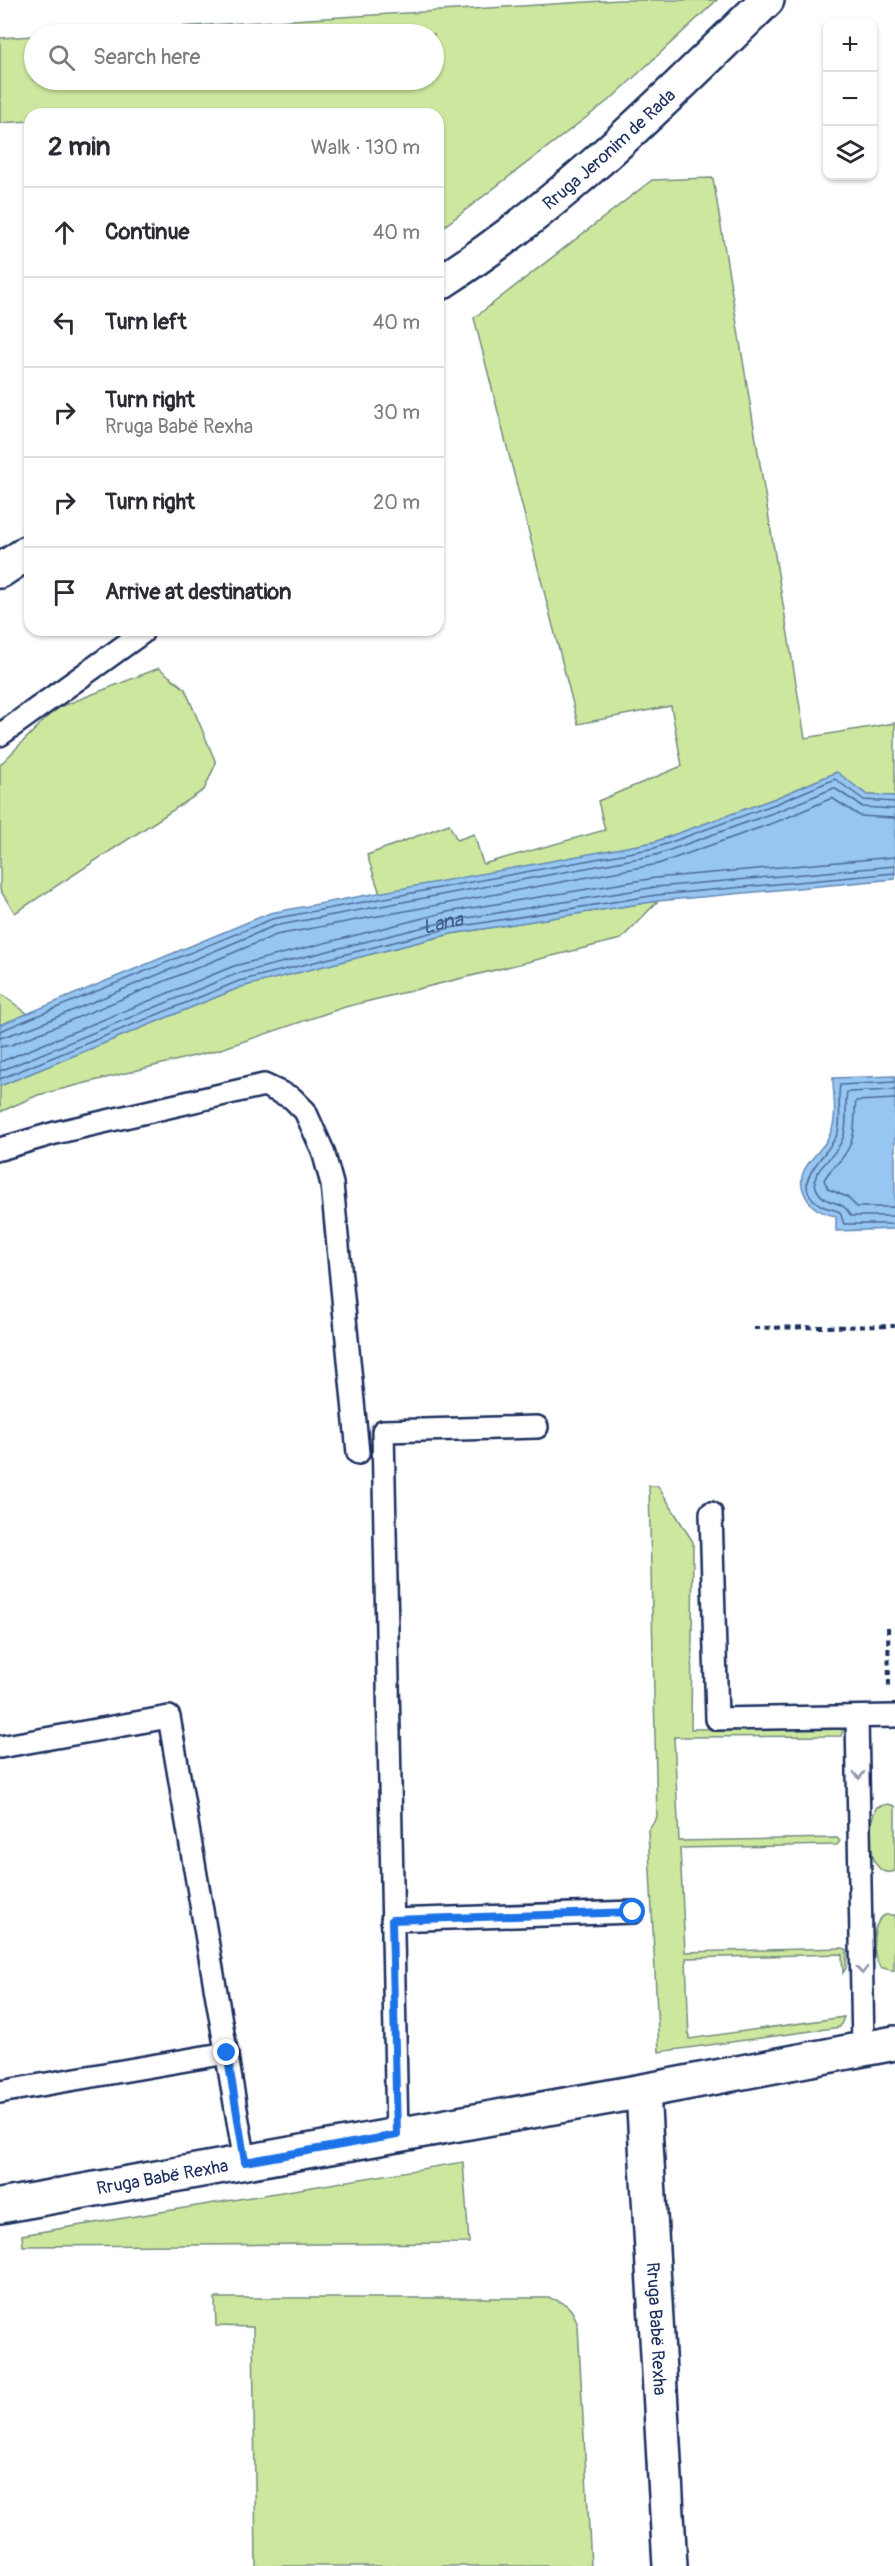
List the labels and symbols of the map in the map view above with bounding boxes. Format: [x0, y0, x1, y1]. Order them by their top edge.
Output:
street label: Rruga Jeronim de Rada [538, 84, 681, 215]
water label: Lana [420, 907, 466, 940]
one-way arrow [852, 1770, 865, 1779]
route start [619, 1898, 645, 1924]
one-way arrow [855, 1965, 868, 1974]
route end [213, 2039, 239, 2065]
street label: Rruga Babë Rexha [95, 2154, 230, 2201]
street label: Rruga Babë Rexha [641, 2261, 671, 2396]

